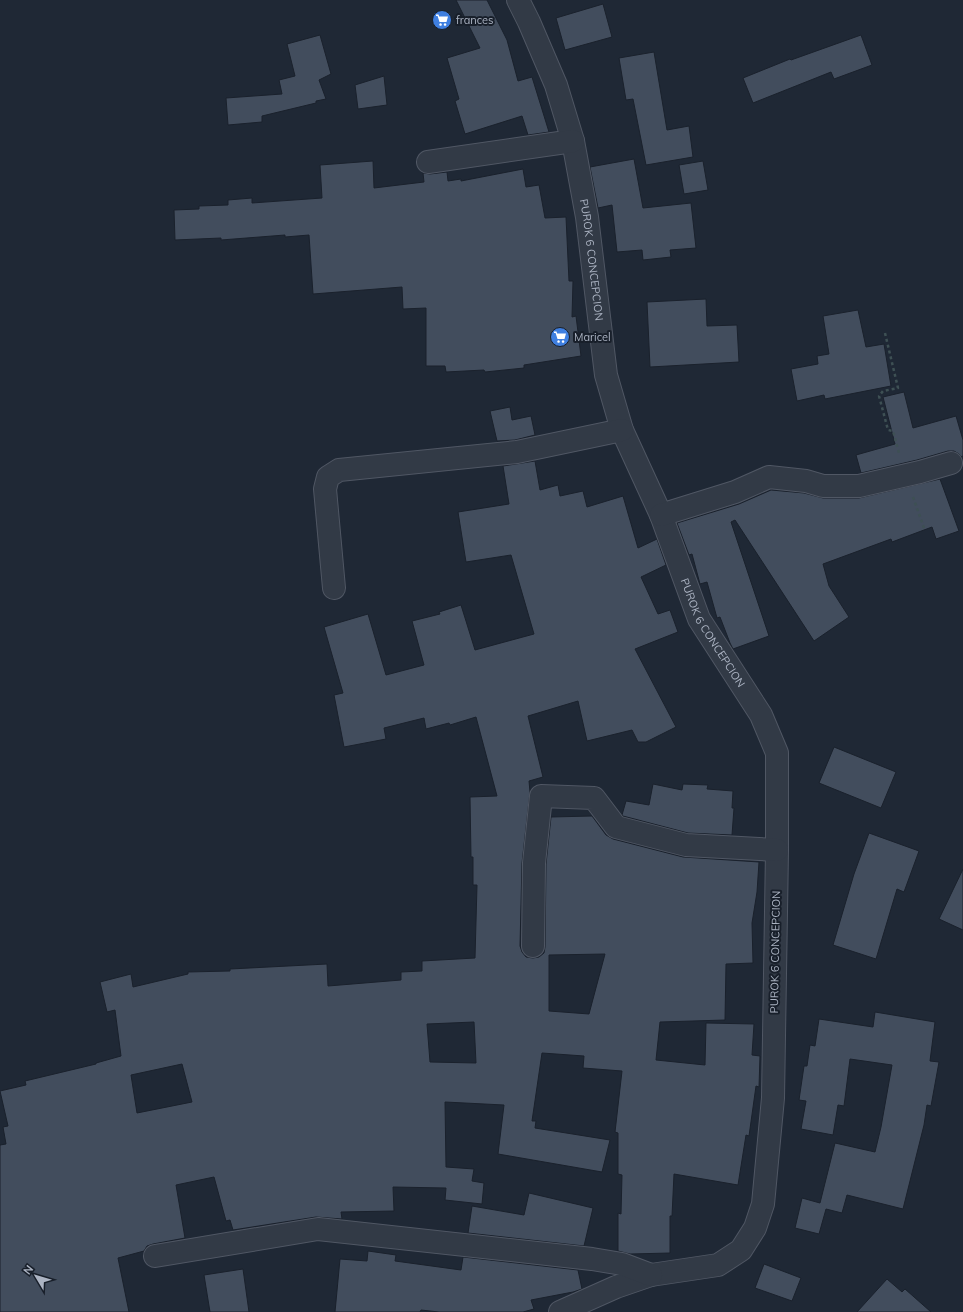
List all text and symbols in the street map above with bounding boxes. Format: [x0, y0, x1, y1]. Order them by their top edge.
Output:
supermarket icon: frances [431, 9, 453, 31]
place label: frances [456, 13, 493, 27]
street label: PUROK 6 CONCEPCION [577, 198, 606, 322]
supermarket icon: Maricel [549, 326, 571, 348]
place label: Maricel [574, 330, 611, 344]
street label: PUROK 6 CONCEPCION [678, 576, 748, 690]
street label: PUROK 6 CONCEPCION [767, 891, 783, 1013]
north arrow [16, 1256, 56, 1296]
text: N [20, 1262, 36, 1277]

